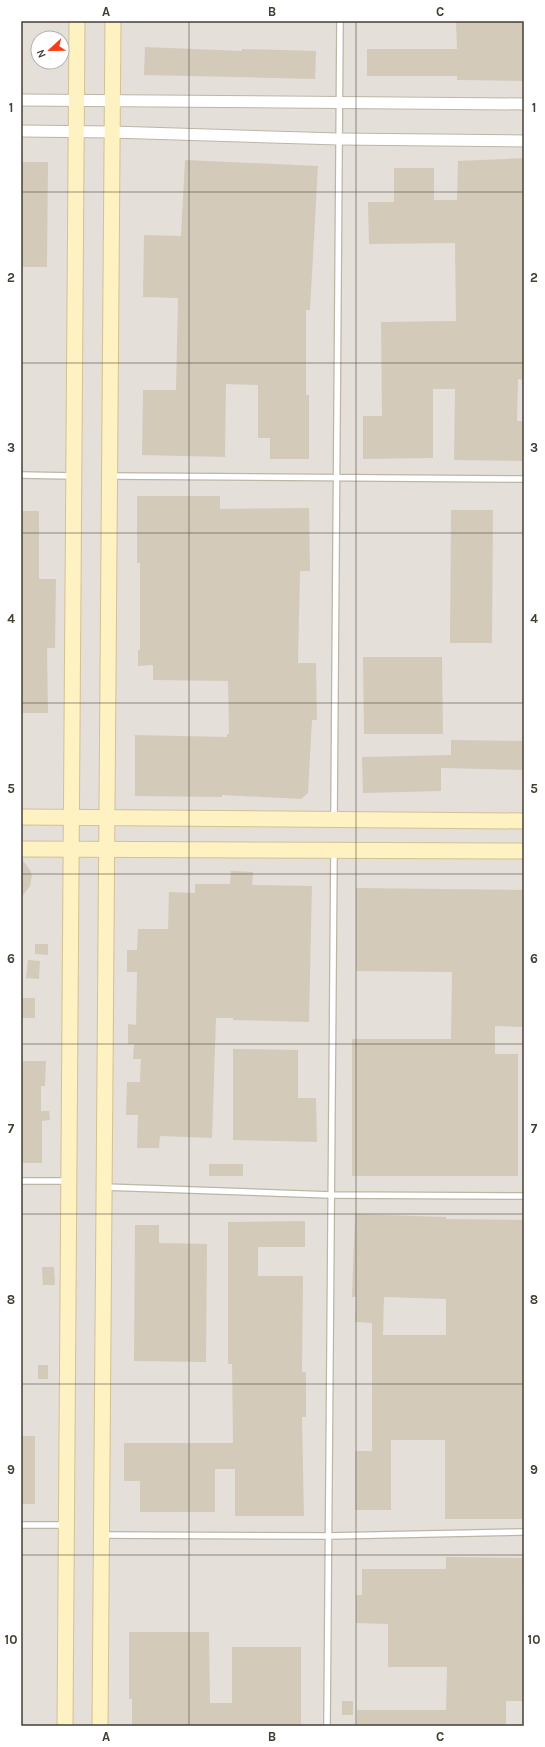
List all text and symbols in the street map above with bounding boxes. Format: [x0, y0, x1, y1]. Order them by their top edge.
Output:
text: A [102, 4, 110, 19]
text: B [268, 4, 276, 19]
text: C [436, 4, 444, 19]
north arrow [30, 30, 70, 70]
text: N [34, 47, 49, 60]
text: 1 [9, 100, 13, 115]
text: 1 [532, 100, 536, 115]
text: 2 [7, 270, 15, 285]
text: 2 [530, 270, 538, 285]
text: 3 [7, 440, 15, 455]
text: 3 [530, 440, 538, 455]
text: 4 [7, 611, 15, 626]
text: 4 [530, 611, 538, 626]
text: 5 [7, 781, 15, 796]
text: 5 [530, 781, 538, 796]
text: 6 [7, 951, 15, 966]
text: 6 [530, 951, 538, 966]
text: 7 [8, 1121, 15, 1136]
text: 7 [531, 1121, 538, 1136]
text: 8 [7, 1292, 15, 1307]
text: 8 [530, 1292, 538, 1307]
text: 9 [7, 1462, 15, 1477]
text: 9 [530, 1462, 538, 1477]
text: 10 [5, 1632, 17, 1647]
text: 10 [528, 1632, 540, 1647]
text: A [102, 1729, 110, 1744]
text: B [268, 1729, 276, 1744]
text: C [436, 1729, 444, 1744]

